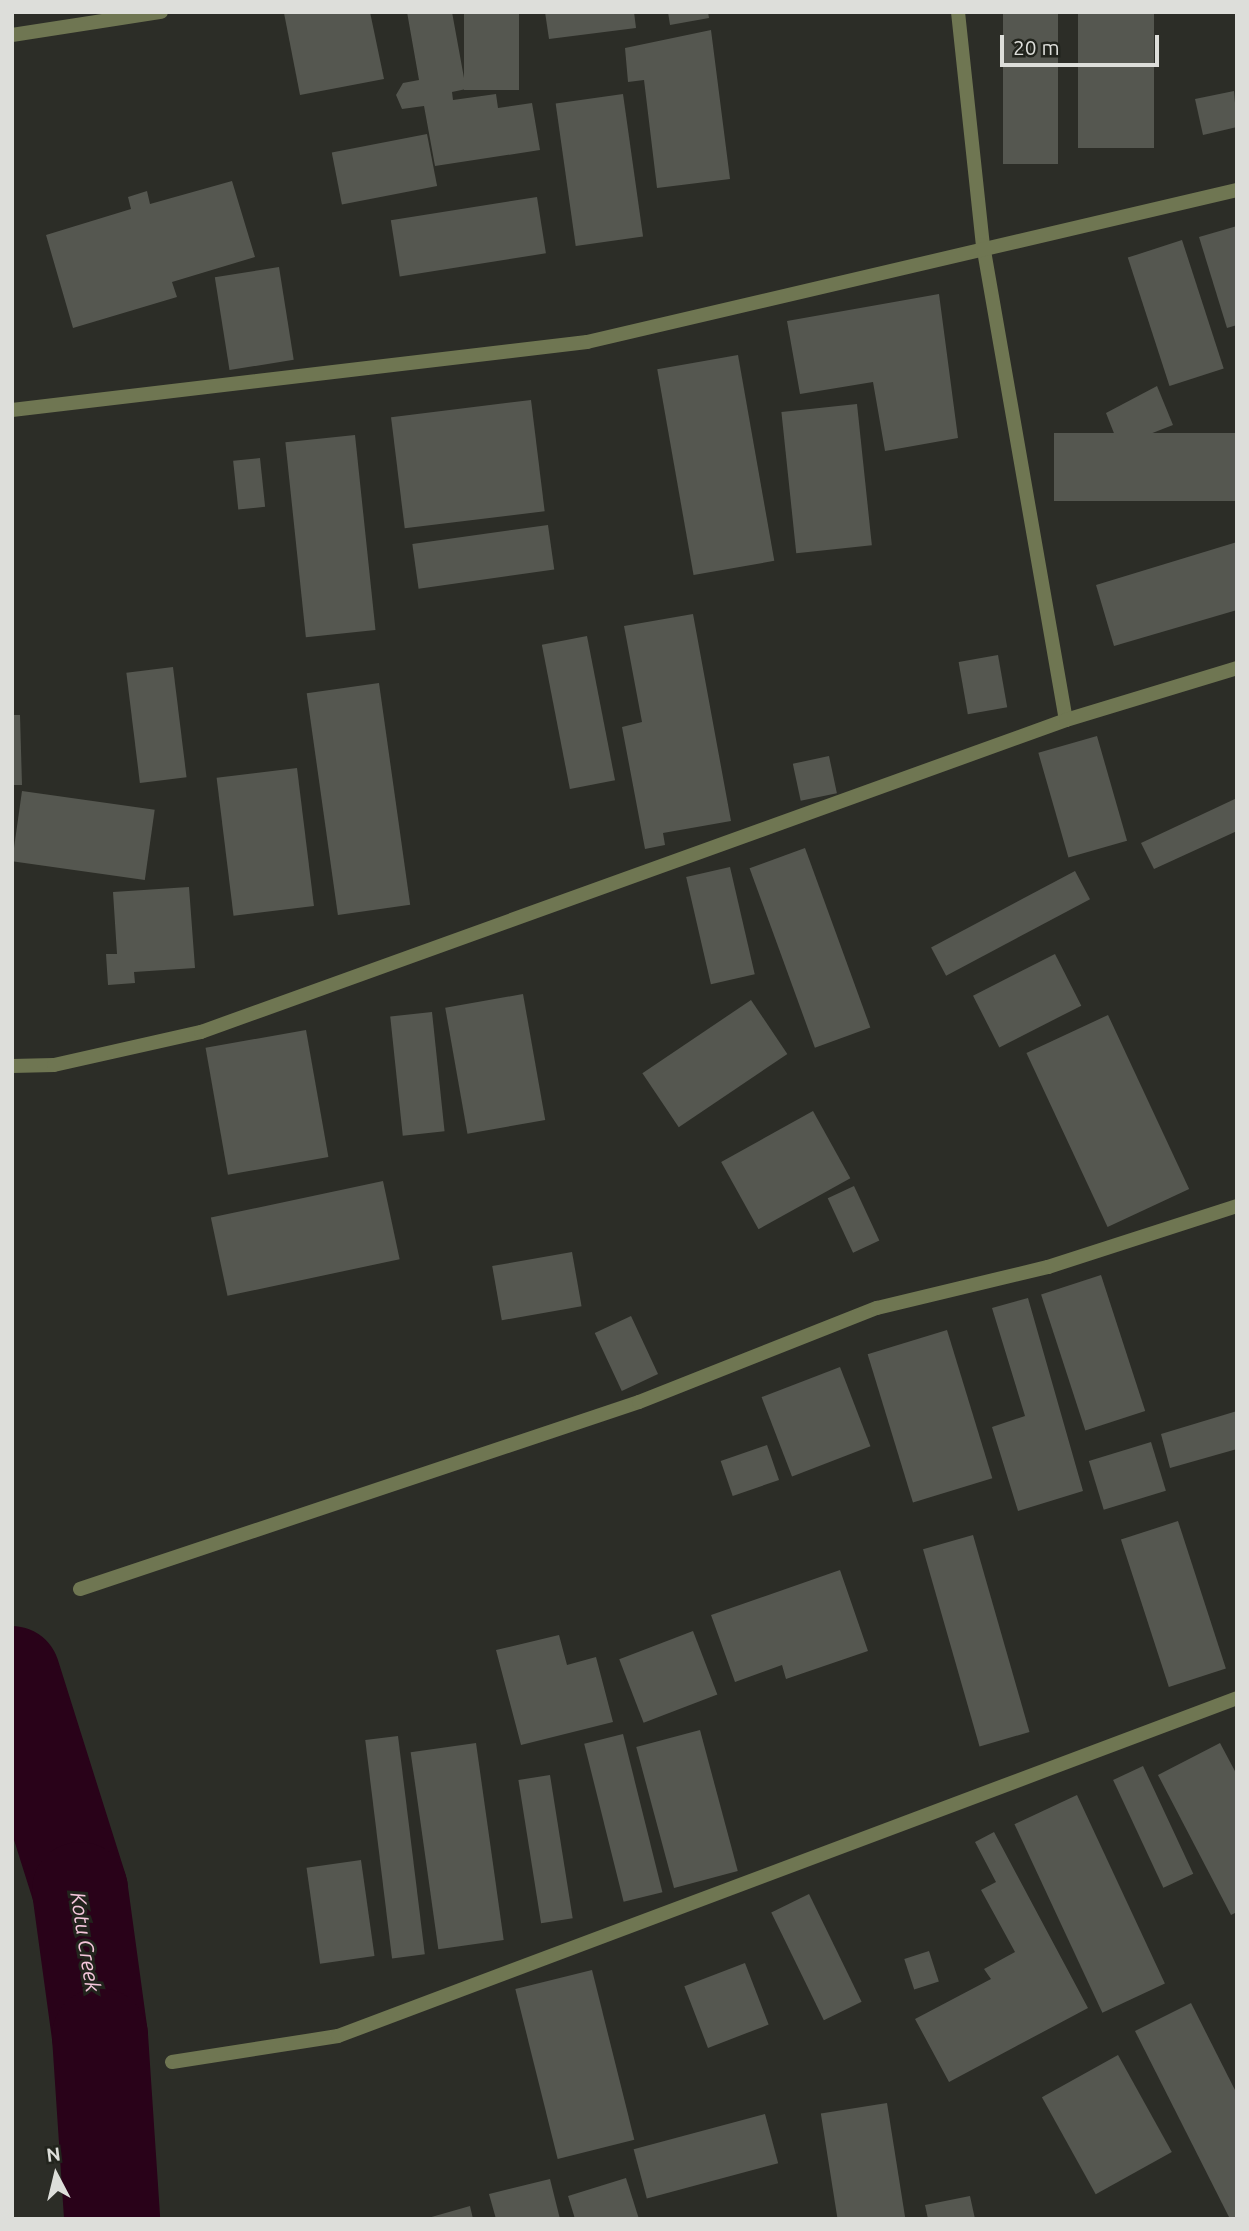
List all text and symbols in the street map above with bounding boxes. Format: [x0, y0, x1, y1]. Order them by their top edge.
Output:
scale bar [1004, 21, 1163, 65]
text: 20 m [1013, 35, 1060, 59]
water label: Kotu Creek [66, 1890, 106, 1994]
north arrow [21, 2140, 91, 2210]
text: N [45, 2142, 62, 2166]

